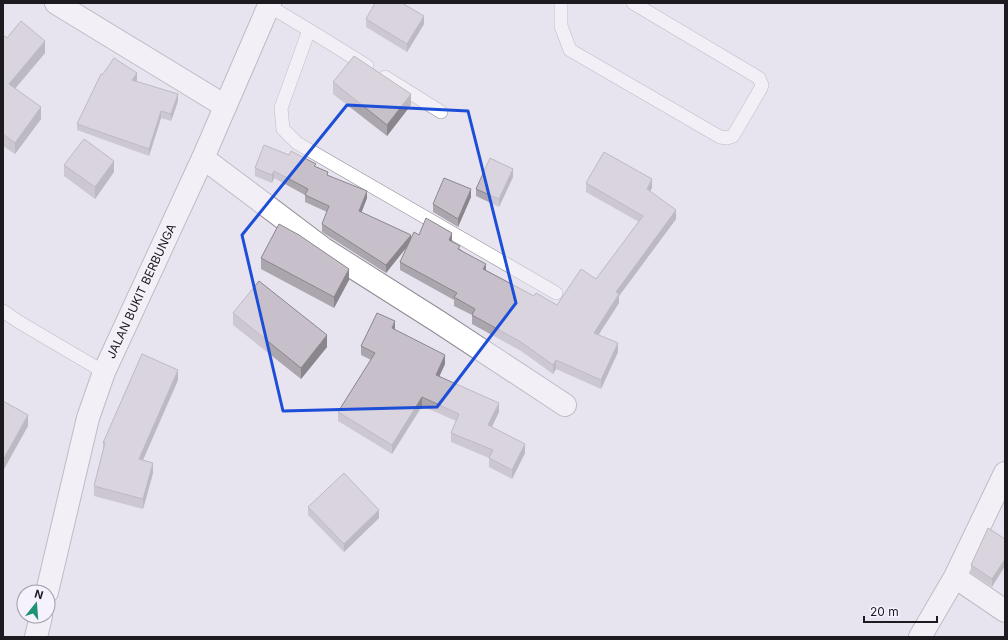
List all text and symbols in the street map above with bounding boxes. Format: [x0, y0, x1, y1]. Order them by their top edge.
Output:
street label: JALAN BUKIT BERBUNGA [103, 221, 179, 361]
north arrow [16, 584, 56, 624]
text: N [33, 587, 45, 602]
scale bar [864, 598, 937, 624]
text: 20 m [870, 604, 899, 619]

